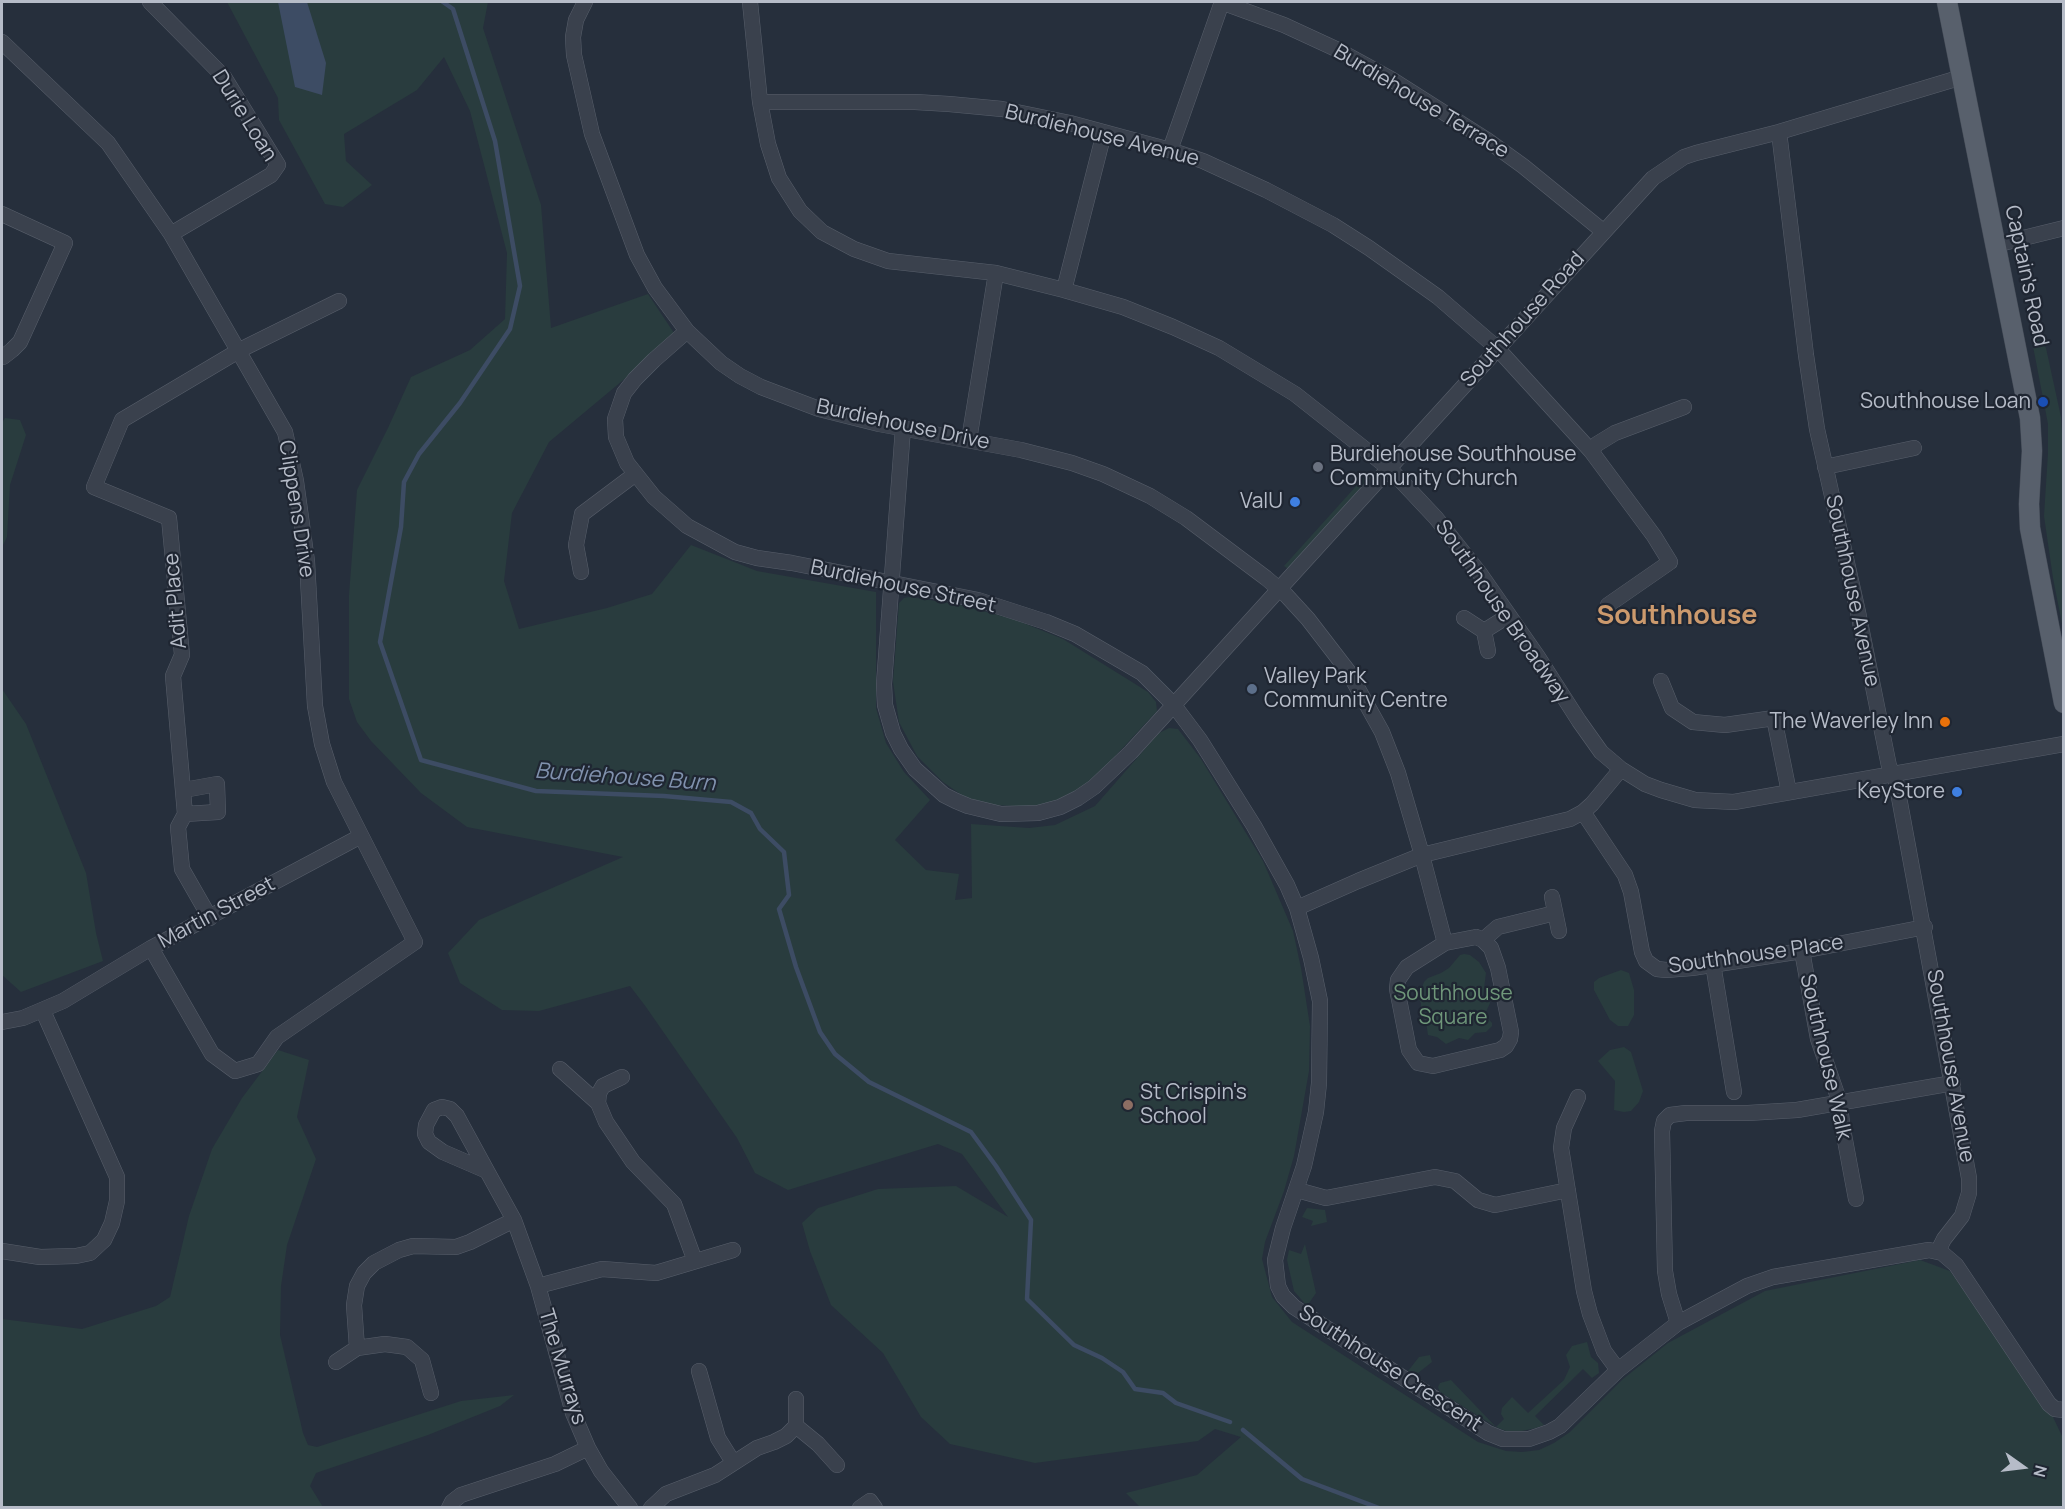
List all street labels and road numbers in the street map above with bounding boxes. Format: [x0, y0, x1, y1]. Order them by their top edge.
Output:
street label: Burdiehouse Terrace [1329, 40, 1513, 164]
street label: Durie Loan [206, 66, 282, 166]
street label: Burdiehouse Avenue [1002, 100, 1202, 172]
street label: Captain's Road [1999, 203, 2053, 349]
street label: Southhouse Road [1456, 247, 1590, 393]
street label: Burdiehouse Drive [814, 394, 992, 456]
street label: Clippens Drive [273, 439, 319, 579]
street label: Southhouse Avenue [1819, 493, 1885, 689]
street label: Southhouse Broadway [1429, 516, 1575, 708]
street label: Adit Place [159, 552, 193, 650]
street label: Burdiehouse Street [808, 555, 998, 619]
street label: Martin Street [154, 872, 280, 954]
street label: Southhouse Place [1667, 930, 1845, 980]
street label: Southhouse Avenue [1921, 968, 1979, 1164]
street label: Southhouse Walk [1794, 972, 1856, 1142]
street label: Southhouse Crescent [1294, 1300, 1486, 1438]
street label: The Murrays [532, 1306, 592, 1428]

